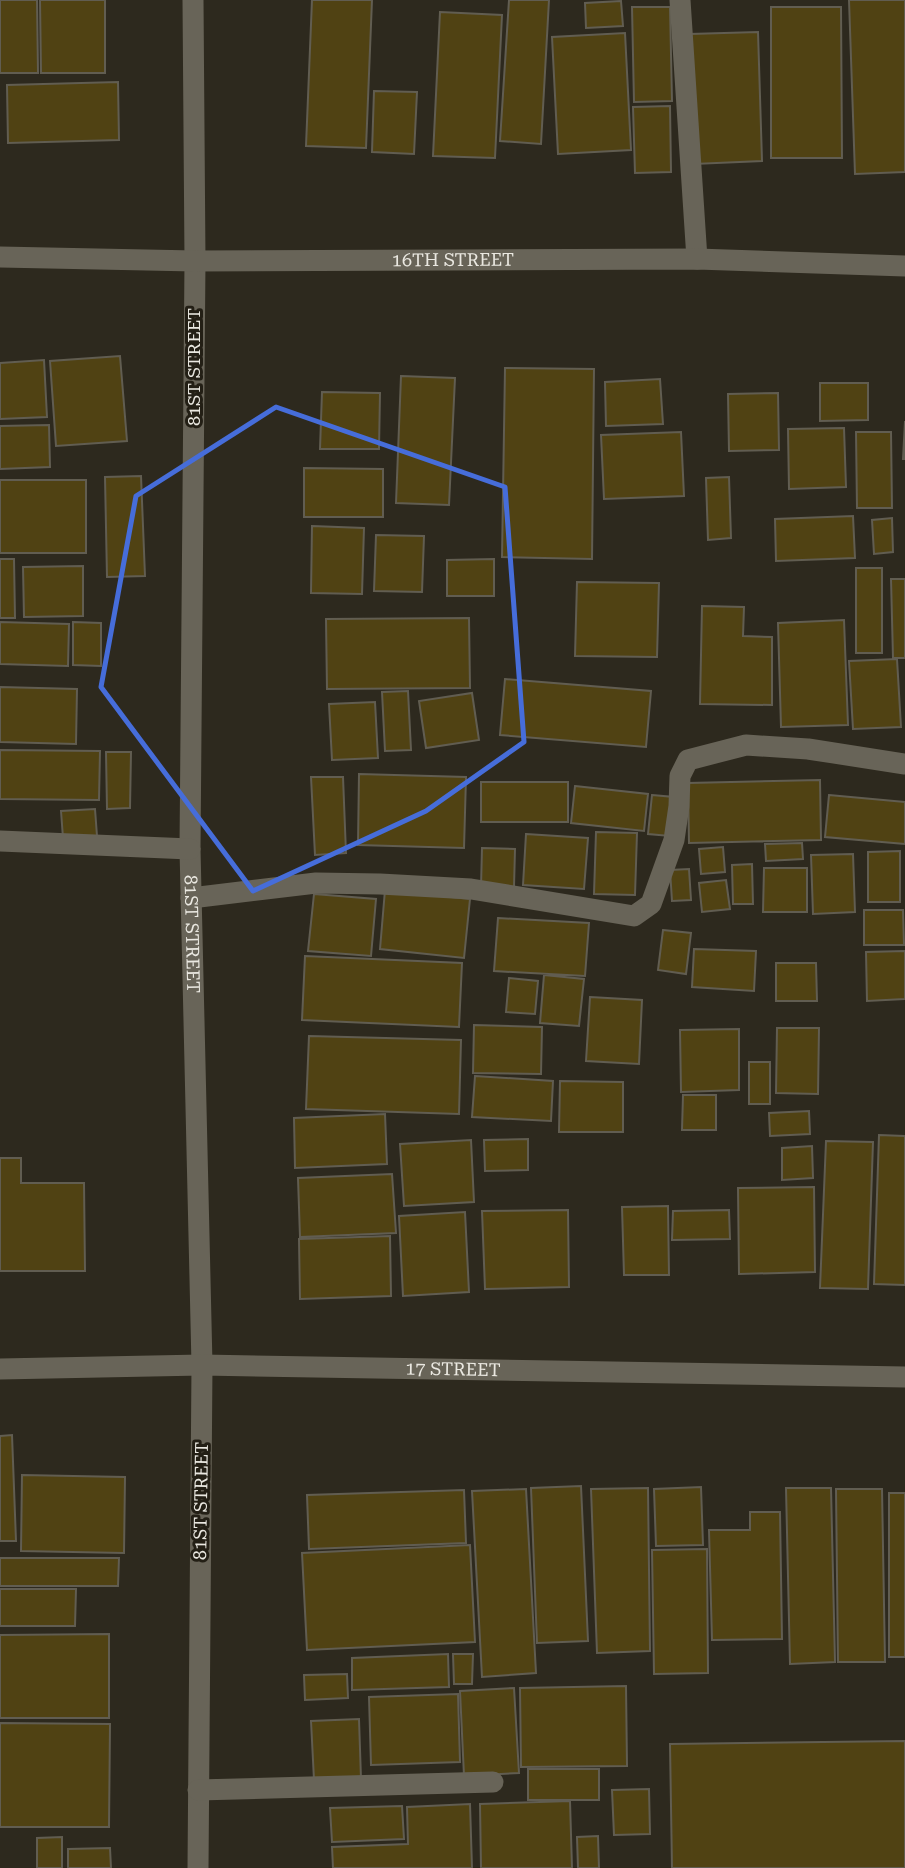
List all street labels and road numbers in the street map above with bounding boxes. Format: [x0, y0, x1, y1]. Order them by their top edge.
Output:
street label: 16TH STREET [392, 249, 514, 270]
street label: 81ST STREET [183, 308, 204, 426]
street label: 81ST STREET [181, 875, 204, 993]
street label: 17 STREET [405, 1357, 501, 1380]
street label: 81ST STREET [189, 1442, 212, 1560]

